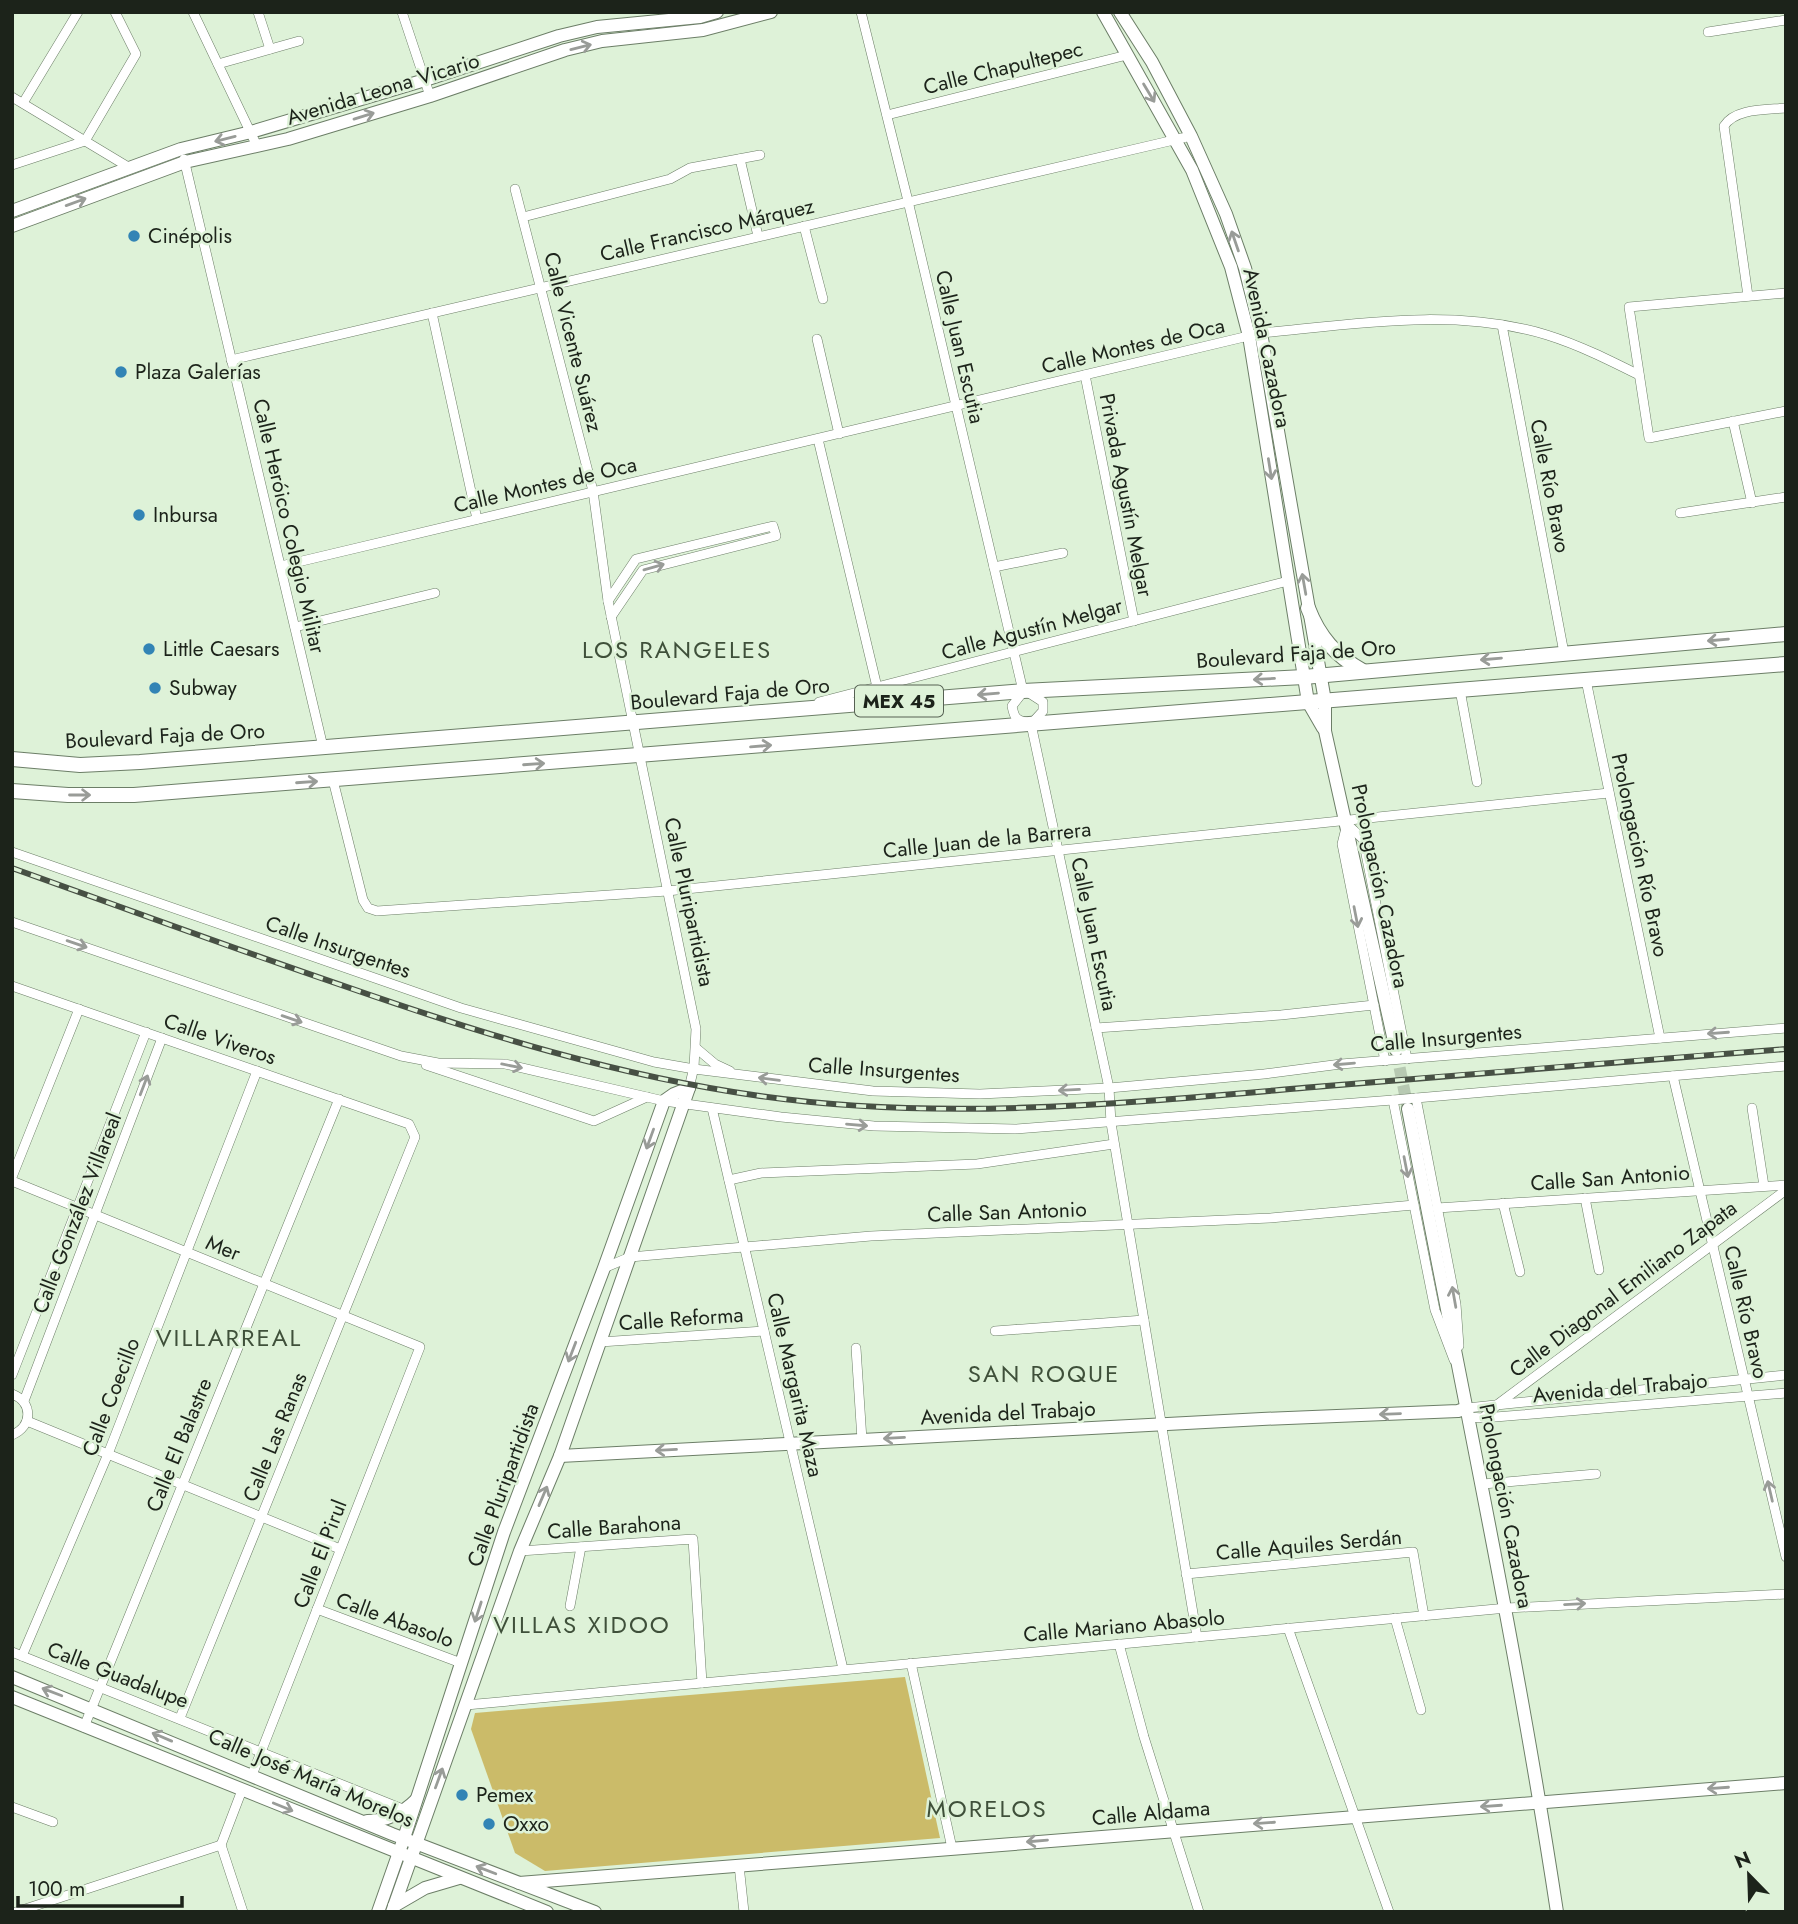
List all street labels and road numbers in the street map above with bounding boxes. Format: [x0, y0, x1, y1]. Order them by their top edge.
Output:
street label: Calle Chapultepec [920, 34, 1086, 102]
street label: Avenida Leona Vicario [283, 45, 483, 133]
street label: Calle Francisco Márquez [597, 191, 817, 269]
street label: Calle Vicente Suárez [536, 249, 610, 435]
street label: Avenida Cazadora [1235, 265, 1299, 431]
street label: Calle Juan Escutia [928, 267, 992, 427]
street label: Calle Montes de Oca [1038, 310, 1228, 382]
street label: Privada Agustín Melgar [1092, 391, 1161, 600]
street label: Calle Heróico Colegio Militar [245, 396, 333, 657]
street label: Calle Río Bravo [1522, 417, 1578, 555]
street label: Calle Montes de Oca [450, 449, 640, 521]
street label: Calle Agustín Melgar [938, 590, 1127, 668]
street label: Boulevard Faja de Oro [1195, 632, 1397, 676]
street label: Boulevard Faja de Oro [629, 670, 831, 718]
road number: MEX 45 [855, 686, 943, 716]
street label: Boulevard Faja de Oro [64, 716, 266, 756]
street label: Prolongación Río Bravo [1604, 750, 1676, 960]
street label: Prolongación Cazadora [1344, 781, 1416, 991]
street label: Calle Juan de la Barrera [881, 814, 1093, 866]
street label: Calle Pluripartidista [656, 815, 722, 989]
street label: Calle Juan Escutia [1063, 854, 1125, 1014]
street label: Calle Insurgentes [261, 908, 415, 986]
street label: Calle Viveros [160, 1006, 280, 1072]
street label: Calle Insurgentes [1369, 1016, 1523, 1060]
street label: Calle Insurgentes [807, 1050, 961, 1090]
street label: Calle González Villareal [25, 1108, 129, 1318]
street label: Calle San Antonio [1529, 1157, 1691, 1199]
street label: Calle Diagonal Emiliano Zapata [1503, 1193, 1743, 1385]
street label: Calle San Antonio [927, 1194, 1087, 1230]
street label: Mer [201, 1228, 246, 1269]
street label: Calle Río Bravo [1716, 1243, 1776, 1381]
street label: Calle Margarita Maza [759, 1290, 831, 1480]
street label: Calle Reforma [618, 1300, 744, 1338]
street label: Calle Coecillo [75, 1333, 147, 1461]
street label: Avenida del Trabajo [1531, 1365, 1709, 1411]
street label: Calle Las Ranas [235, 1368, 315, 1506]
street label: Calle El Balastre [139, 1373, 220, 1516]
street label: Avenida del Trabajo [920, 1393, 1096, 1433]
street label: Calle Pluripartidista [459, 1399, 547, 1571]
street label: Prolongación Cazadora [1471, 1401, 1541, 1611]
street label: Calle El Pirul [286, 1495, 354, 1613]
street label: Calle Barahona [546, 1507, 682, 1547]
street label: Calle Aquiles Serdán [1215, 1522, 1403, 1568]
street label: Calle Abasolo [332, 1585, 458, 1655]
street label: Calle Mariano Abasolo [1022, 1602, 1226, 1650]
street label: Calle Guadalupe [43, 1634, 193, 1716]
street label: Calle José María Morelos [204, 1721, 418, 1835]
street label: Calle Aldama [1091, 1793, 1211, 1833]

